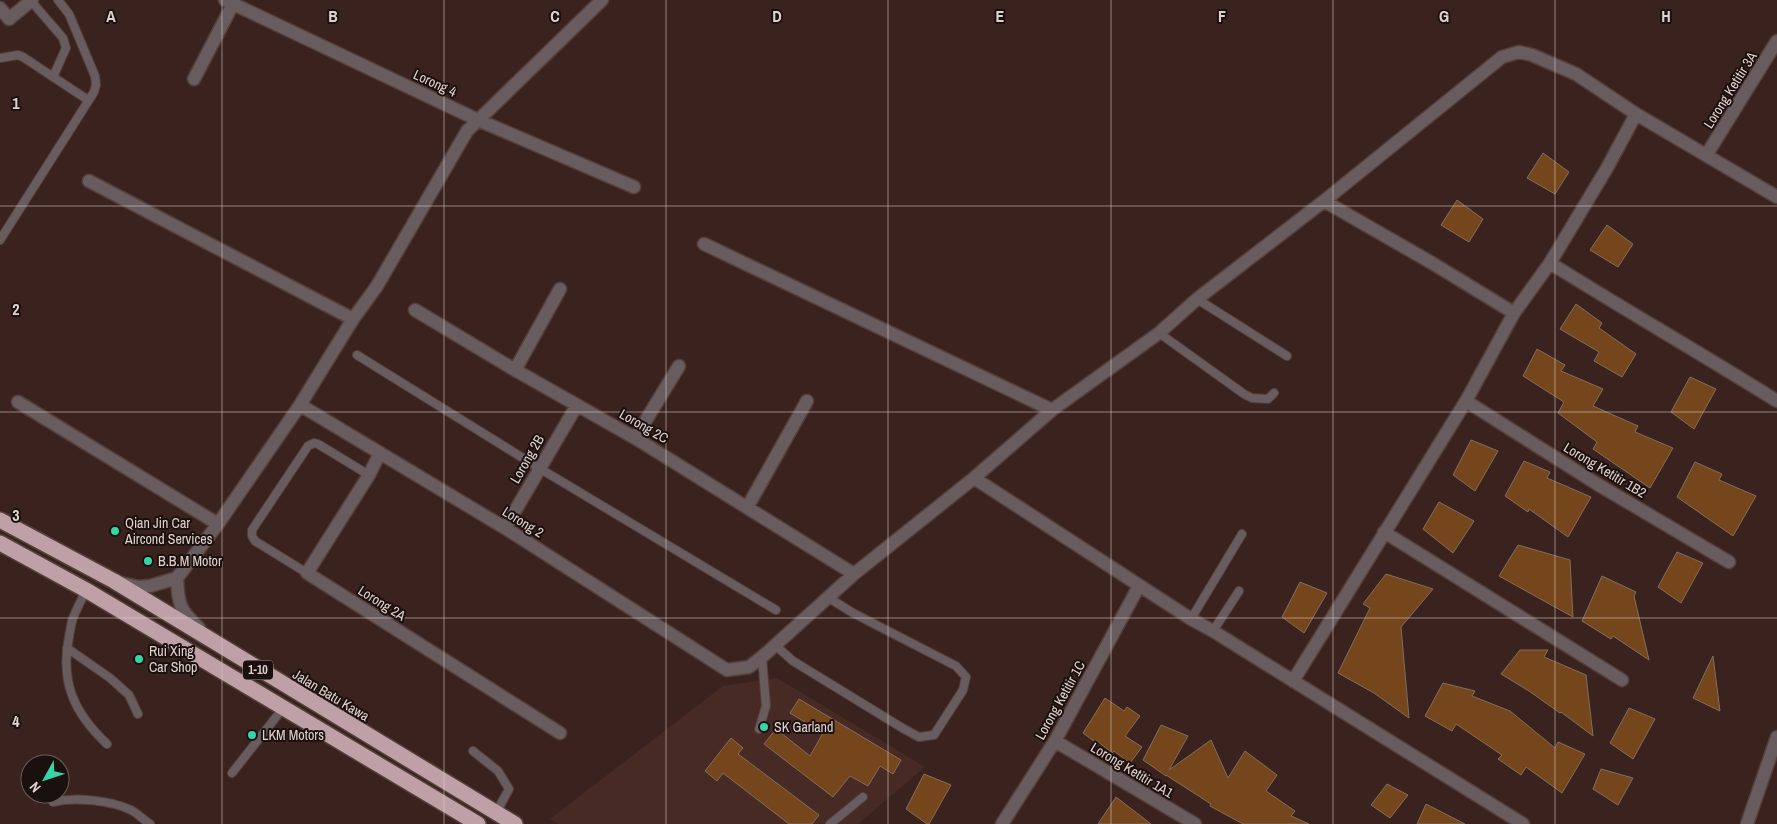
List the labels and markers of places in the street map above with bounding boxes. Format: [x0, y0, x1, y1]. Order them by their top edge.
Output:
place label: Qian Jin Car Aircond Services [124, 514, 213, 548]
marker: Qian Jin Car Aircond Services [109, 525, 121, 537]
place label: B.B.M Motor [158, 552, 222, 570]
marker: B.B.M Motor [142, 555, 154, 567]
place label: Rui Xing Car Shop [149, 642, 198, 676]
marker: Rui Xing Car Shop [133, 653, 145, 665]
place label: SK Garland [774, 718, 833, 736]
marker: SK Garland [758, 721, 770, 733]
place label: LKM Motors [262, 726, 324, 744]
marker: LKM Motors [246, 729, 258, 741]

